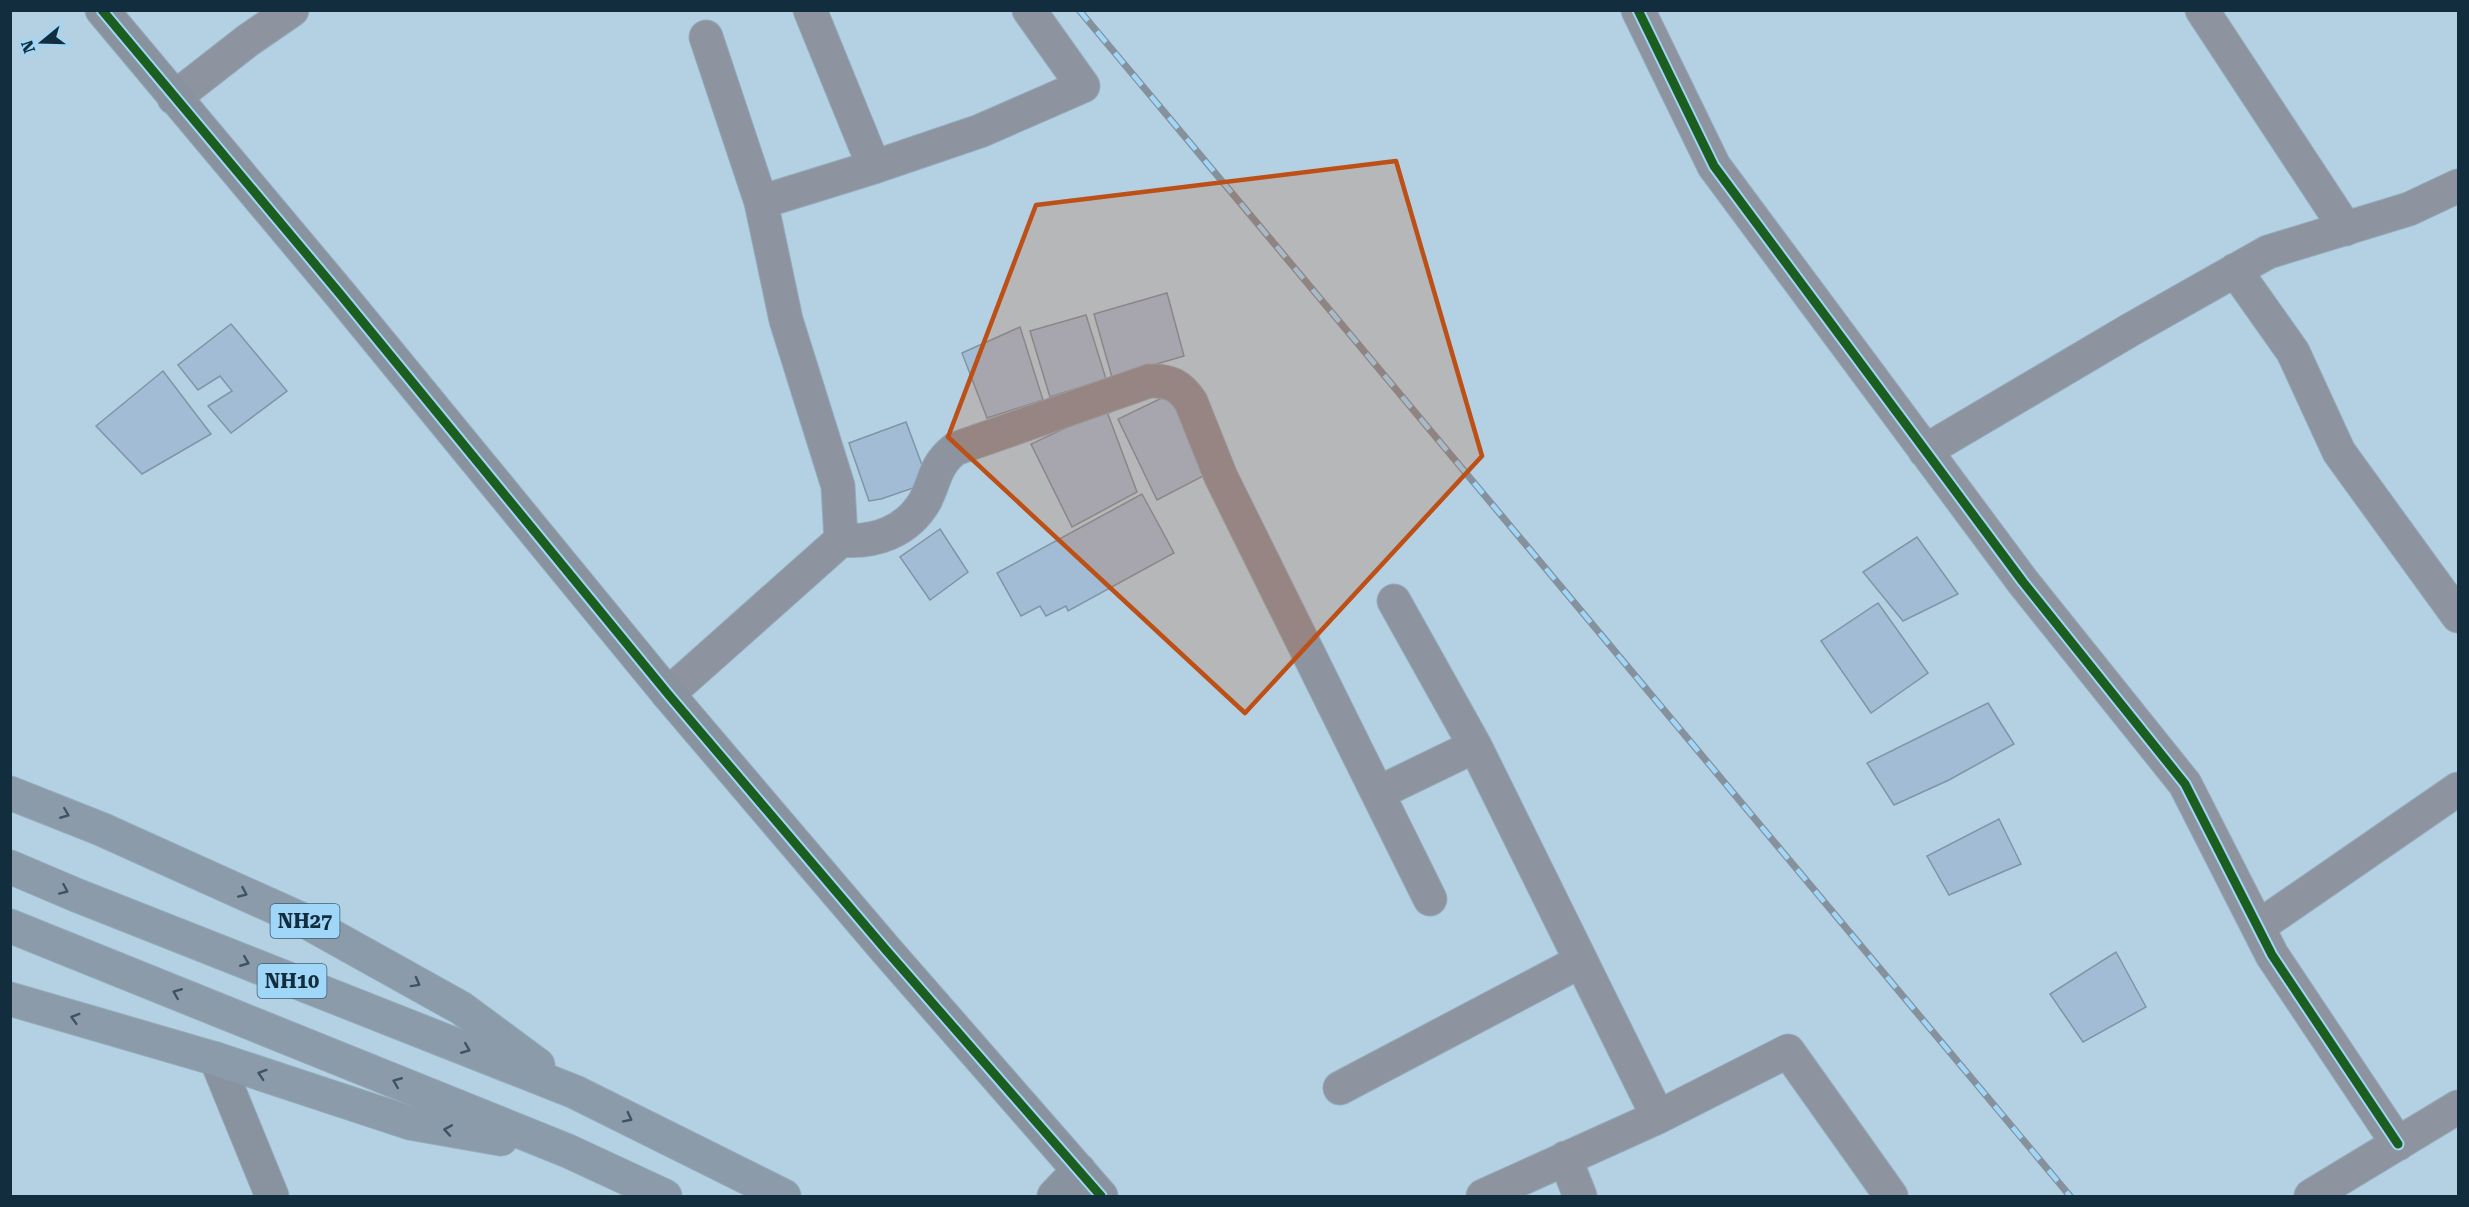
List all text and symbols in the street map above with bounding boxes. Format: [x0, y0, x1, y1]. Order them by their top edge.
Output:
north arrow [12, 12, 72, 72]
text: N [17, 38, 39, 56]
one-way arrow [59, 807, 70, 820]
one-way arrow [58, 883, 69, 895]
one-way arrow [237, 886, 248, 898]
road number: NH27 [270, 904, 340, 938]
one-way arrow [239, 955, 250, 967]
road number: NH10 [258, 964, 326, 998]
one-way arrow [410, 976, 420, 987]
one-way arrow [173, 988, 184, 1000]
one-way arrow [70, 1013, 81, 1025]
one-way arrow [460, 1042, 471, 1054]
one-way arrow [257, 1069, 268, 1082]
one-way arrow [392, 1077, 403, 1089]
one-way arrow [621, 1111, 632, 1123]
one-way arrow [444, 1124, 454, 1137]

